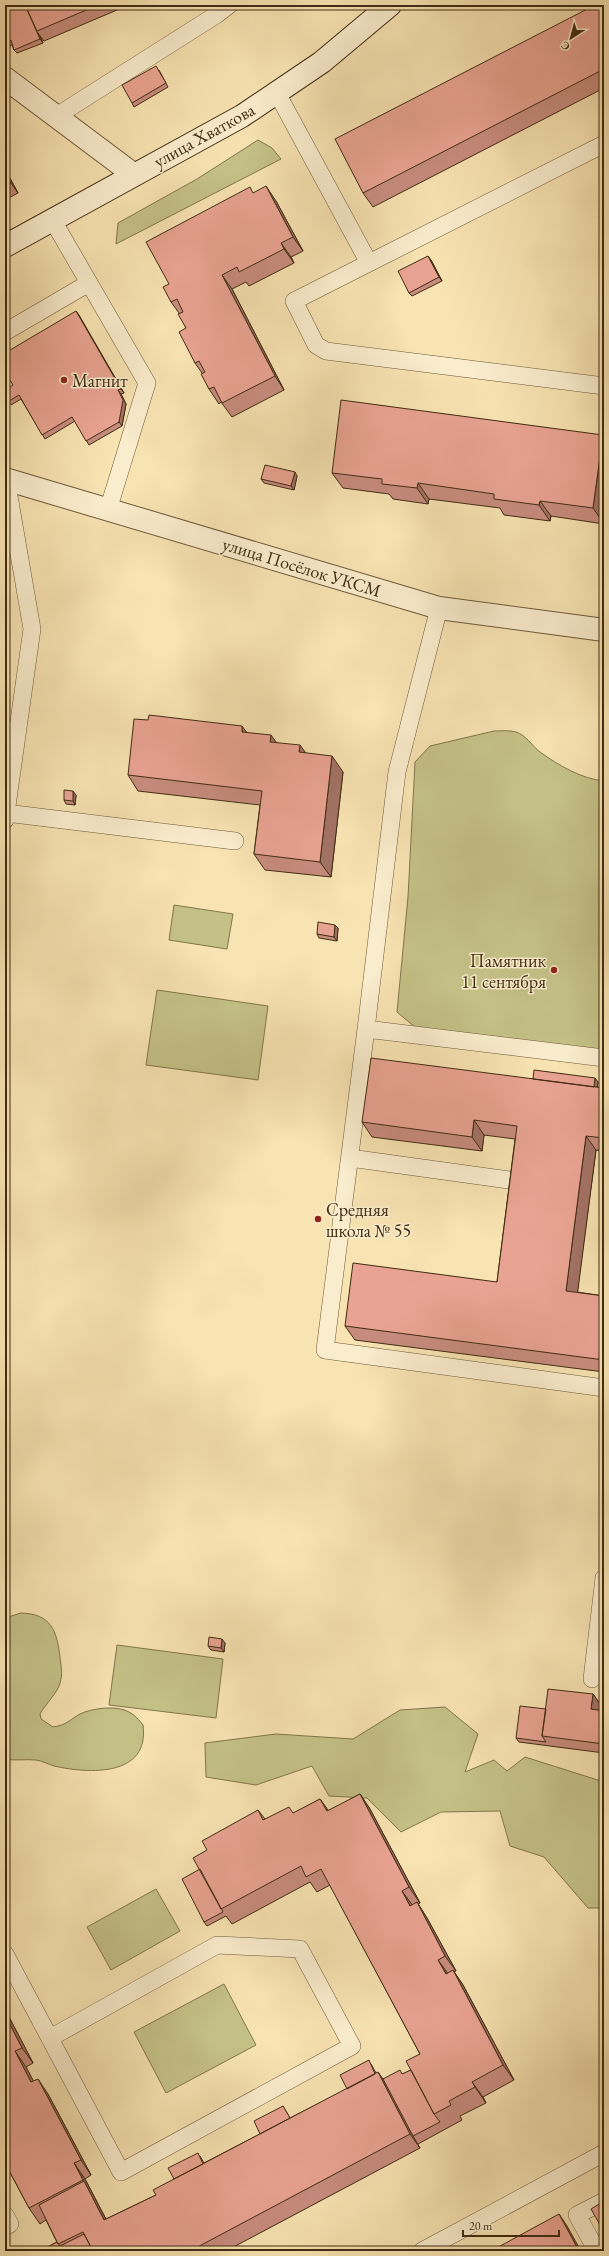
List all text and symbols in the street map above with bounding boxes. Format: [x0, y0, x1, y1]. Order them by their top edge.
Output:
north arrow [551, 18, 591, 58]
text: С [558, 38, 572, 54]
street label: улица Хваткова [149, 97, 259, 172]
place label: Магнит [72, 369, 128, 392]
marker: Магнит [59, 375, 69, 385]
street label: улица Посёлок УКСМ [220, 532, 384, 602]
place label: Памятник 11 сентября [461, 949, 546, 993]
marker: Памятник 11 сентября [549, 965, 559, 975]
place label: Средняя школа № 55 [326, 1198, 411, 1242]
marker: Средняя школа № 55 [313, 1214, 323, 1224]
scale bar [463, 2212, 559, 2238]
text: 20 m [469, 2218, 493, 2234]

